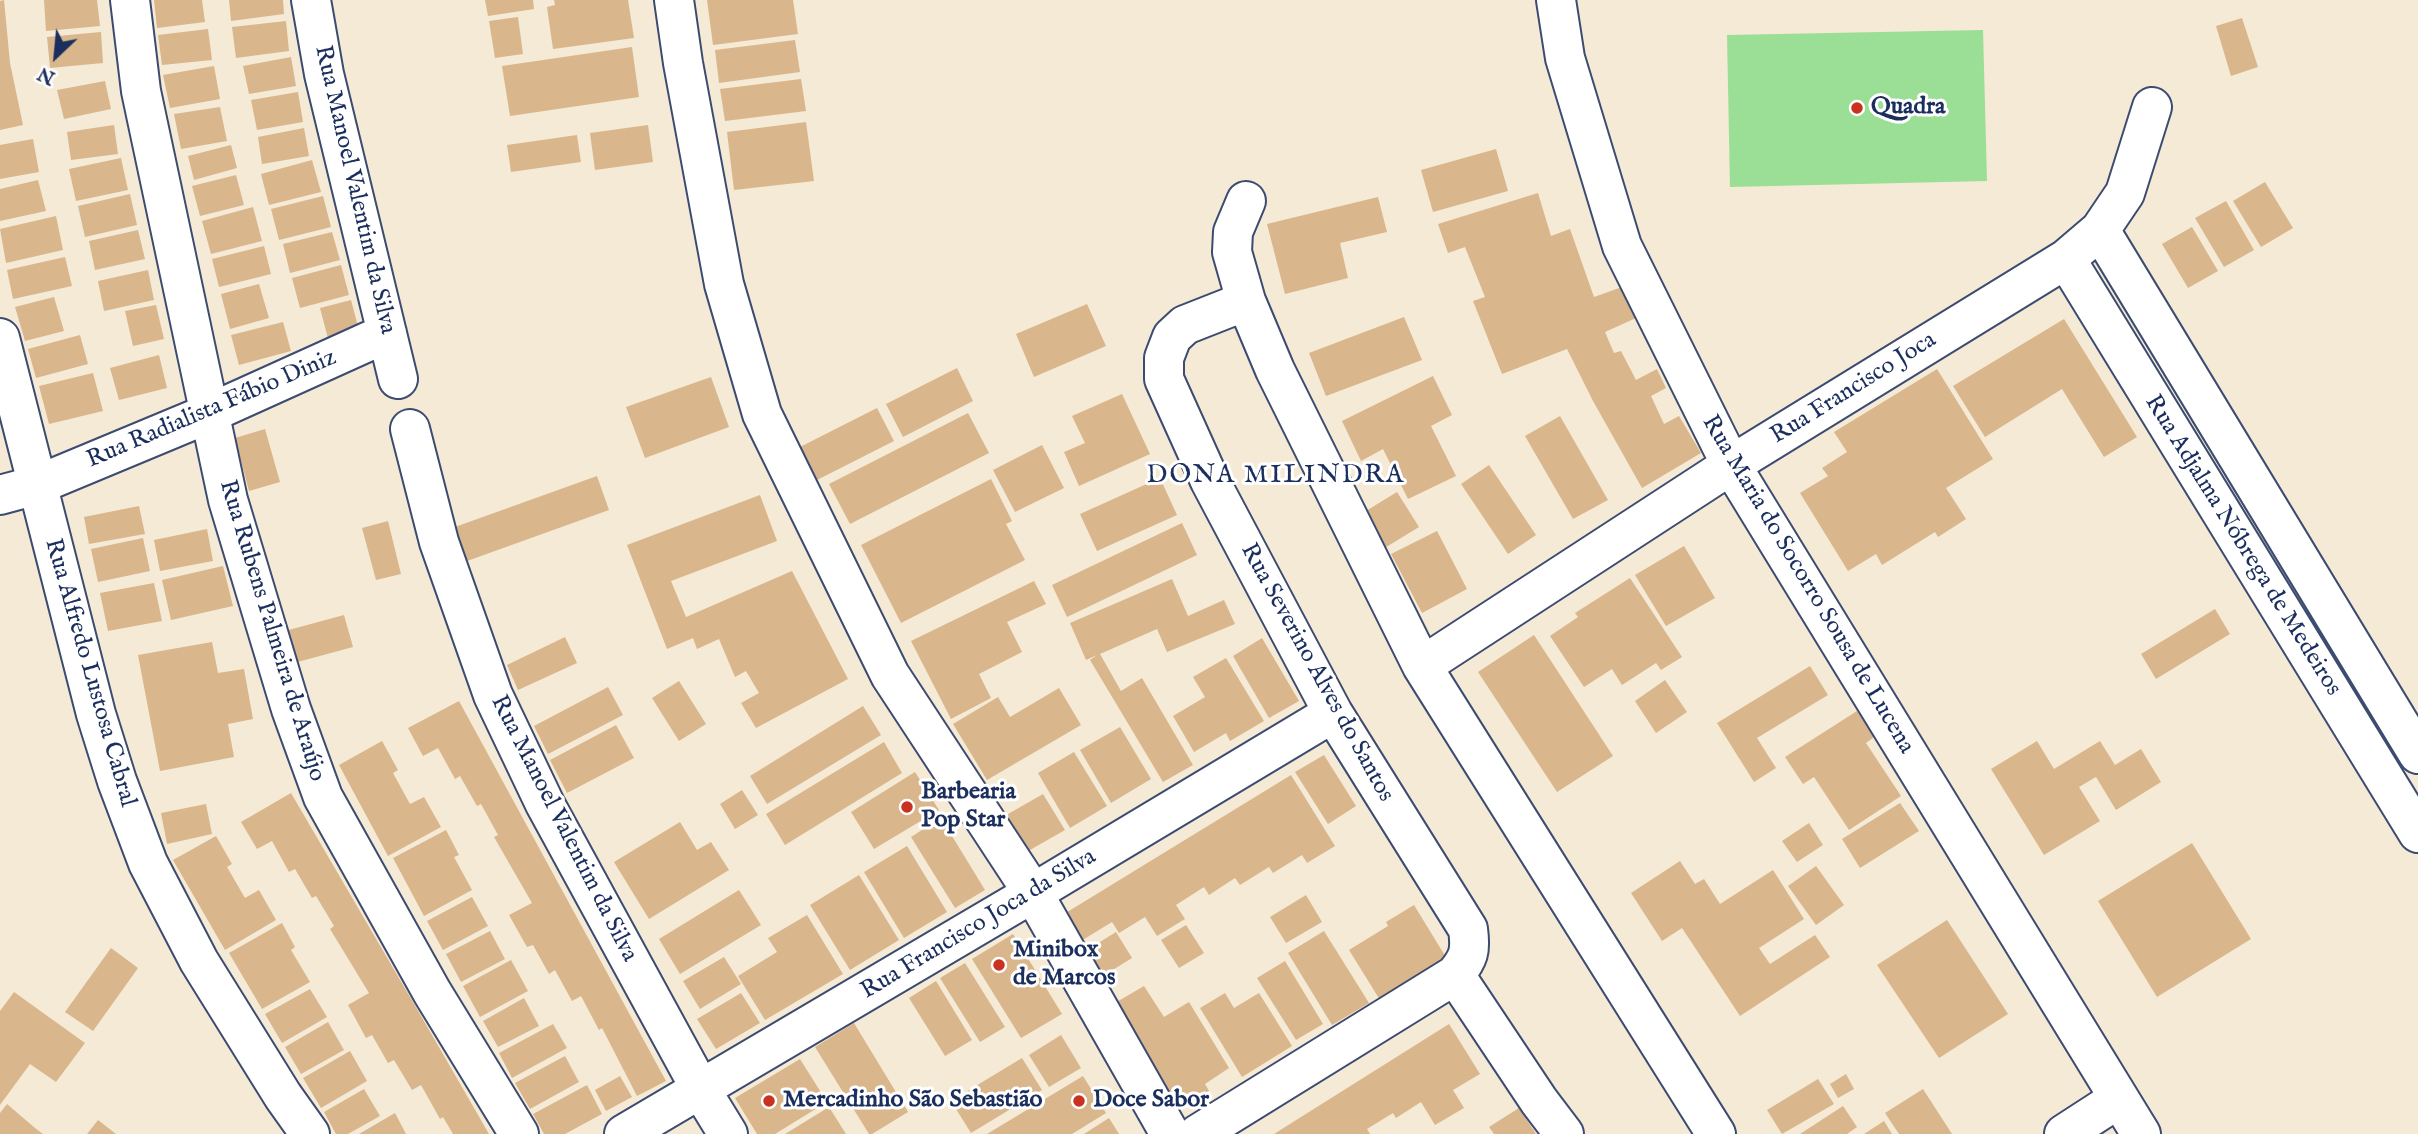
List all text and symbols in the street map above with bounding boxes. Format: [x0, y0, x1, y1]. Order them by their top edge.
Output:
north arrow [21, 21, 91, 91]
street label: Rua Manoel Valentim da Silva [307, 43, 401, 337]
text: N [34, 60, 59, 89]
place label: Quadra [1871, 94, 1945, 122]
marker: Quadra [1849, 100, 1865, 116]
street label: Rua Francisco Joca [1766, 327, 1942, 451]
street label: Rua Radialista Fábio Diniz [83, 344, 341, 476]
street label: Rua Adjalma Nóbrega de Medeiros [2137, 390, 2347, 702]
street label: Rua Maria do Socorro Sousa de Lucena [1694, 411, 1920, 759]
district label: DONA MILINDRA [1148, 461, 1404, 493]
street label: Rua Rubens Palmeira de Araújo [211, 477, 331, 785]
street label: Rua Alfredo Lustosa Cabral [37, 536, 141, 810]
street label: Rua Severino Alves do Santos [1233, 539, 1399, 807]
street label: Rua Manoel Valentim da Silva [483, 691, 643, 967]
place label: Barbearia Pop Star [921, 779, 1016, 835]
marker: Barbearia Pop Star [899, 799, 915, 815]
street label: Rua Francisco Joca da Silva [856, 843, 1102, 1007]
place label: Minibox de Marcos [1013, 937, 1115, 993]
marker: Minibox de Marcos [991, 957, 1007, 973]
place label: Mercadinho São Sebastião [783, 1087, 1042, 1115]
place label: Doce Sabor [1093, 1087, 1209, 1115]
marker: Mercadinho São Sebastião [761, 1093, 777, 1109]
marker: Doce Sabor [1071, 1093, 1087, 1109]

